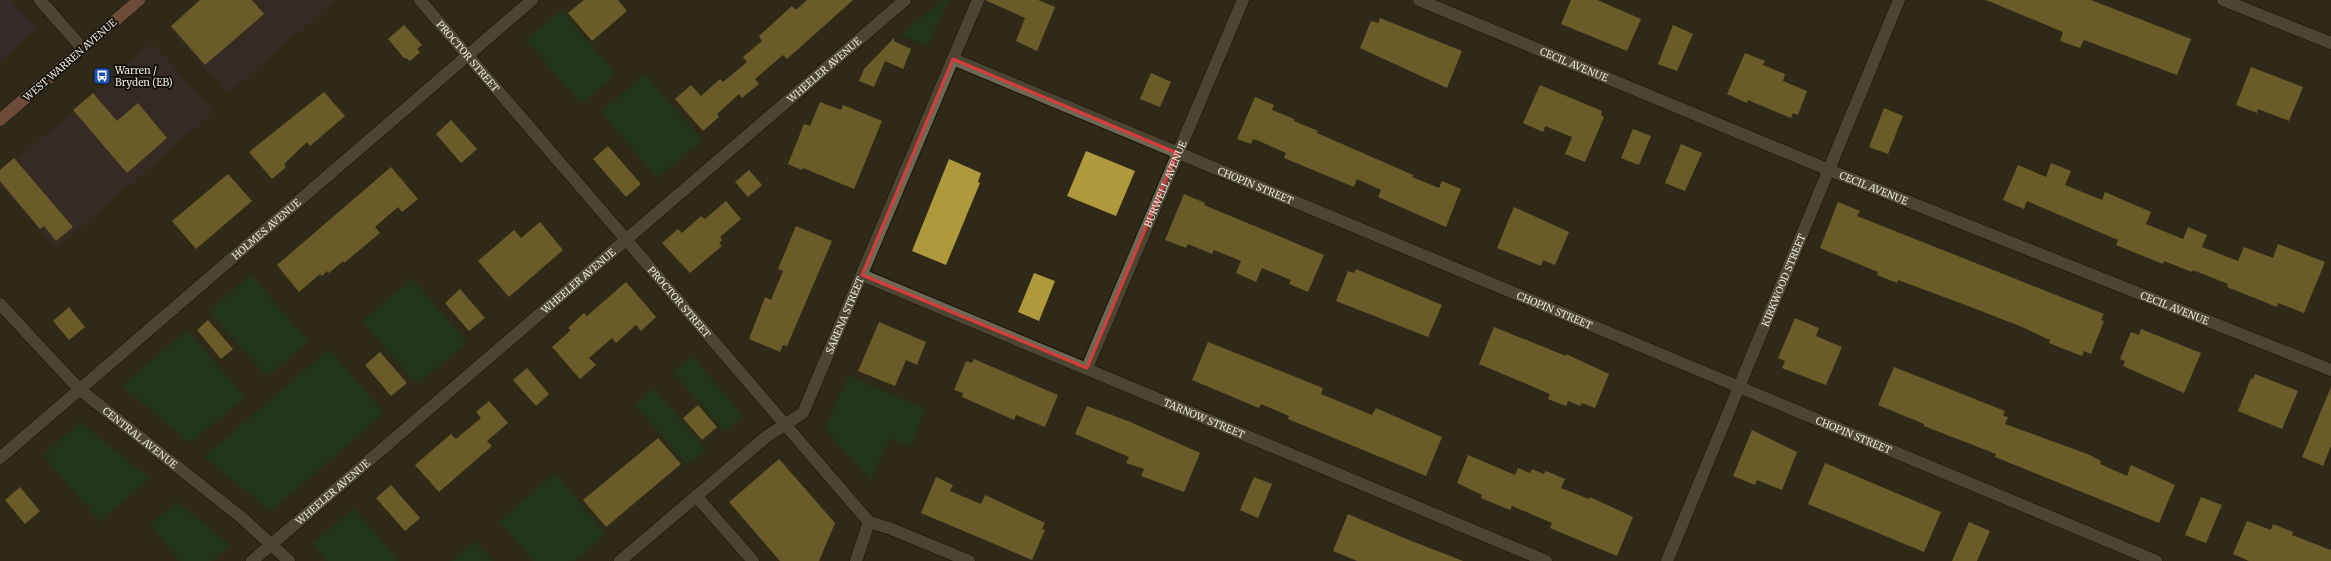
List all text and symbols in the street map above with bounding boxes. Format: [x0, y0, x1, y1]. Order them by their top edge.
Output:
street label: WEST WARREN AVENUE [20, 16, 120, 105]
street label: PROCTOR STREET [434, 18, 503, 95]
street label: WHEELER AVENUE [783, 34, 864, 106]
street label: CECIL AVENUE [1538, 44, 1611, 85]
place label: Warren / Bryden (EB) [114, 64, 173, 89]
bus stop icon: Warren / Bryden (EB) [92, 66, 112, 86]
street label: BURWELL AVENUE [1141, 138, 1189, 229]
street label: CHOPIN STREET [1216, 164, 1296, 207]
street label: CECIL AVENUE [1838, 168, 1911, 208]
street label: HOLMES AVENUE [229, 195, 304, 262]
street label: KIRKWOOD STREET [1758, 232, 1808, 328]
street label: WHEELER AVENUE [538, 245, 618, 317]
street label: PROCTOR STREET [645, 263, 714, 340]
street label: SARENA STREET [822, 274, 867, 356]
street label: CHOPIN STREET [1515, 288, 1595, 332]
street label: CECIL AVENUE [2139, 288, 2212, 327]
street label: TARNOW STREET [1162, 395, 1247, 441]
street label: CENTRAL AVENUE [100, 404, 181, 471]
street label: CHOPIN STREET [1814, 413, 1894, 456]
street label: WHEELER AVENUE [292, 456, 373, 528]

